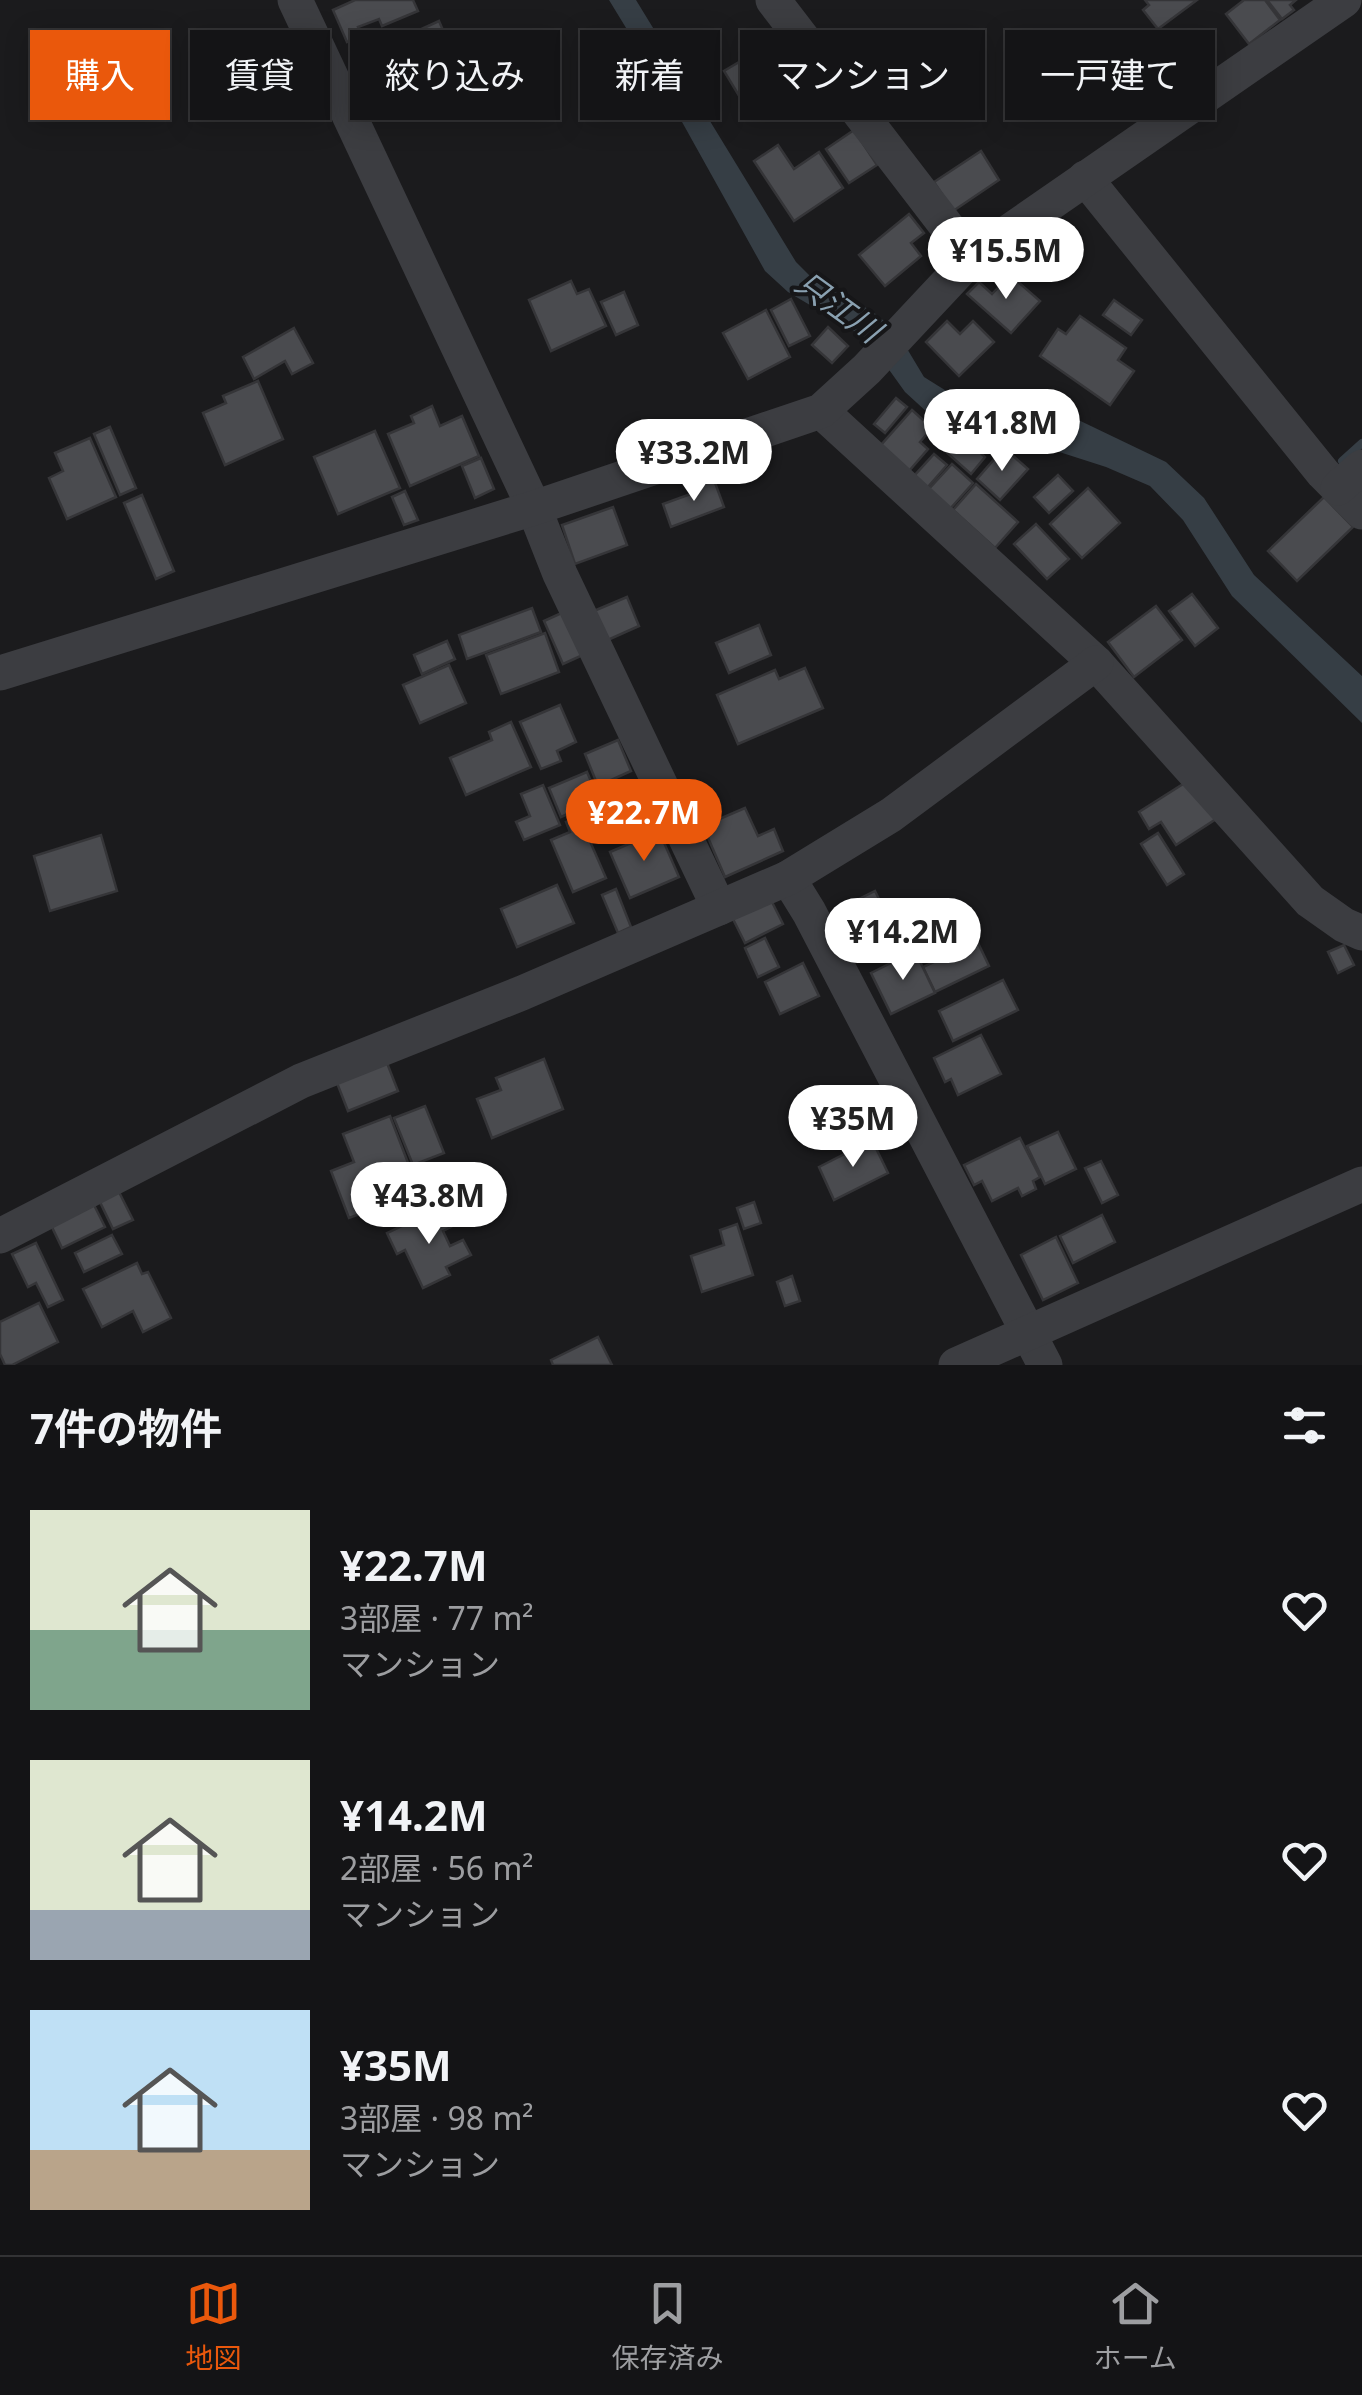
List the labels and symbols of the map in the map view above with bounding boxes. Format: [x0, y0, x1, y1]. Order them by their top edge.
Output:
pin: ¥15.5M [925, 217, 1087, 302]
water label: 只江川 [787, 260, 893, 353]
pin: ¥41.8M [921, 389, 1083, 474]
pin: ¥33.2M [613, 419, 775, 504]
pin: ¥22.7M [563, 779, 725, 864]
pin: ¥14.2M [822, 898, 984, 983]
pin: ¥35M [794, 1085, 912, 1170]
pin: ¥43.8M [348, 1162, 510, 1247]

